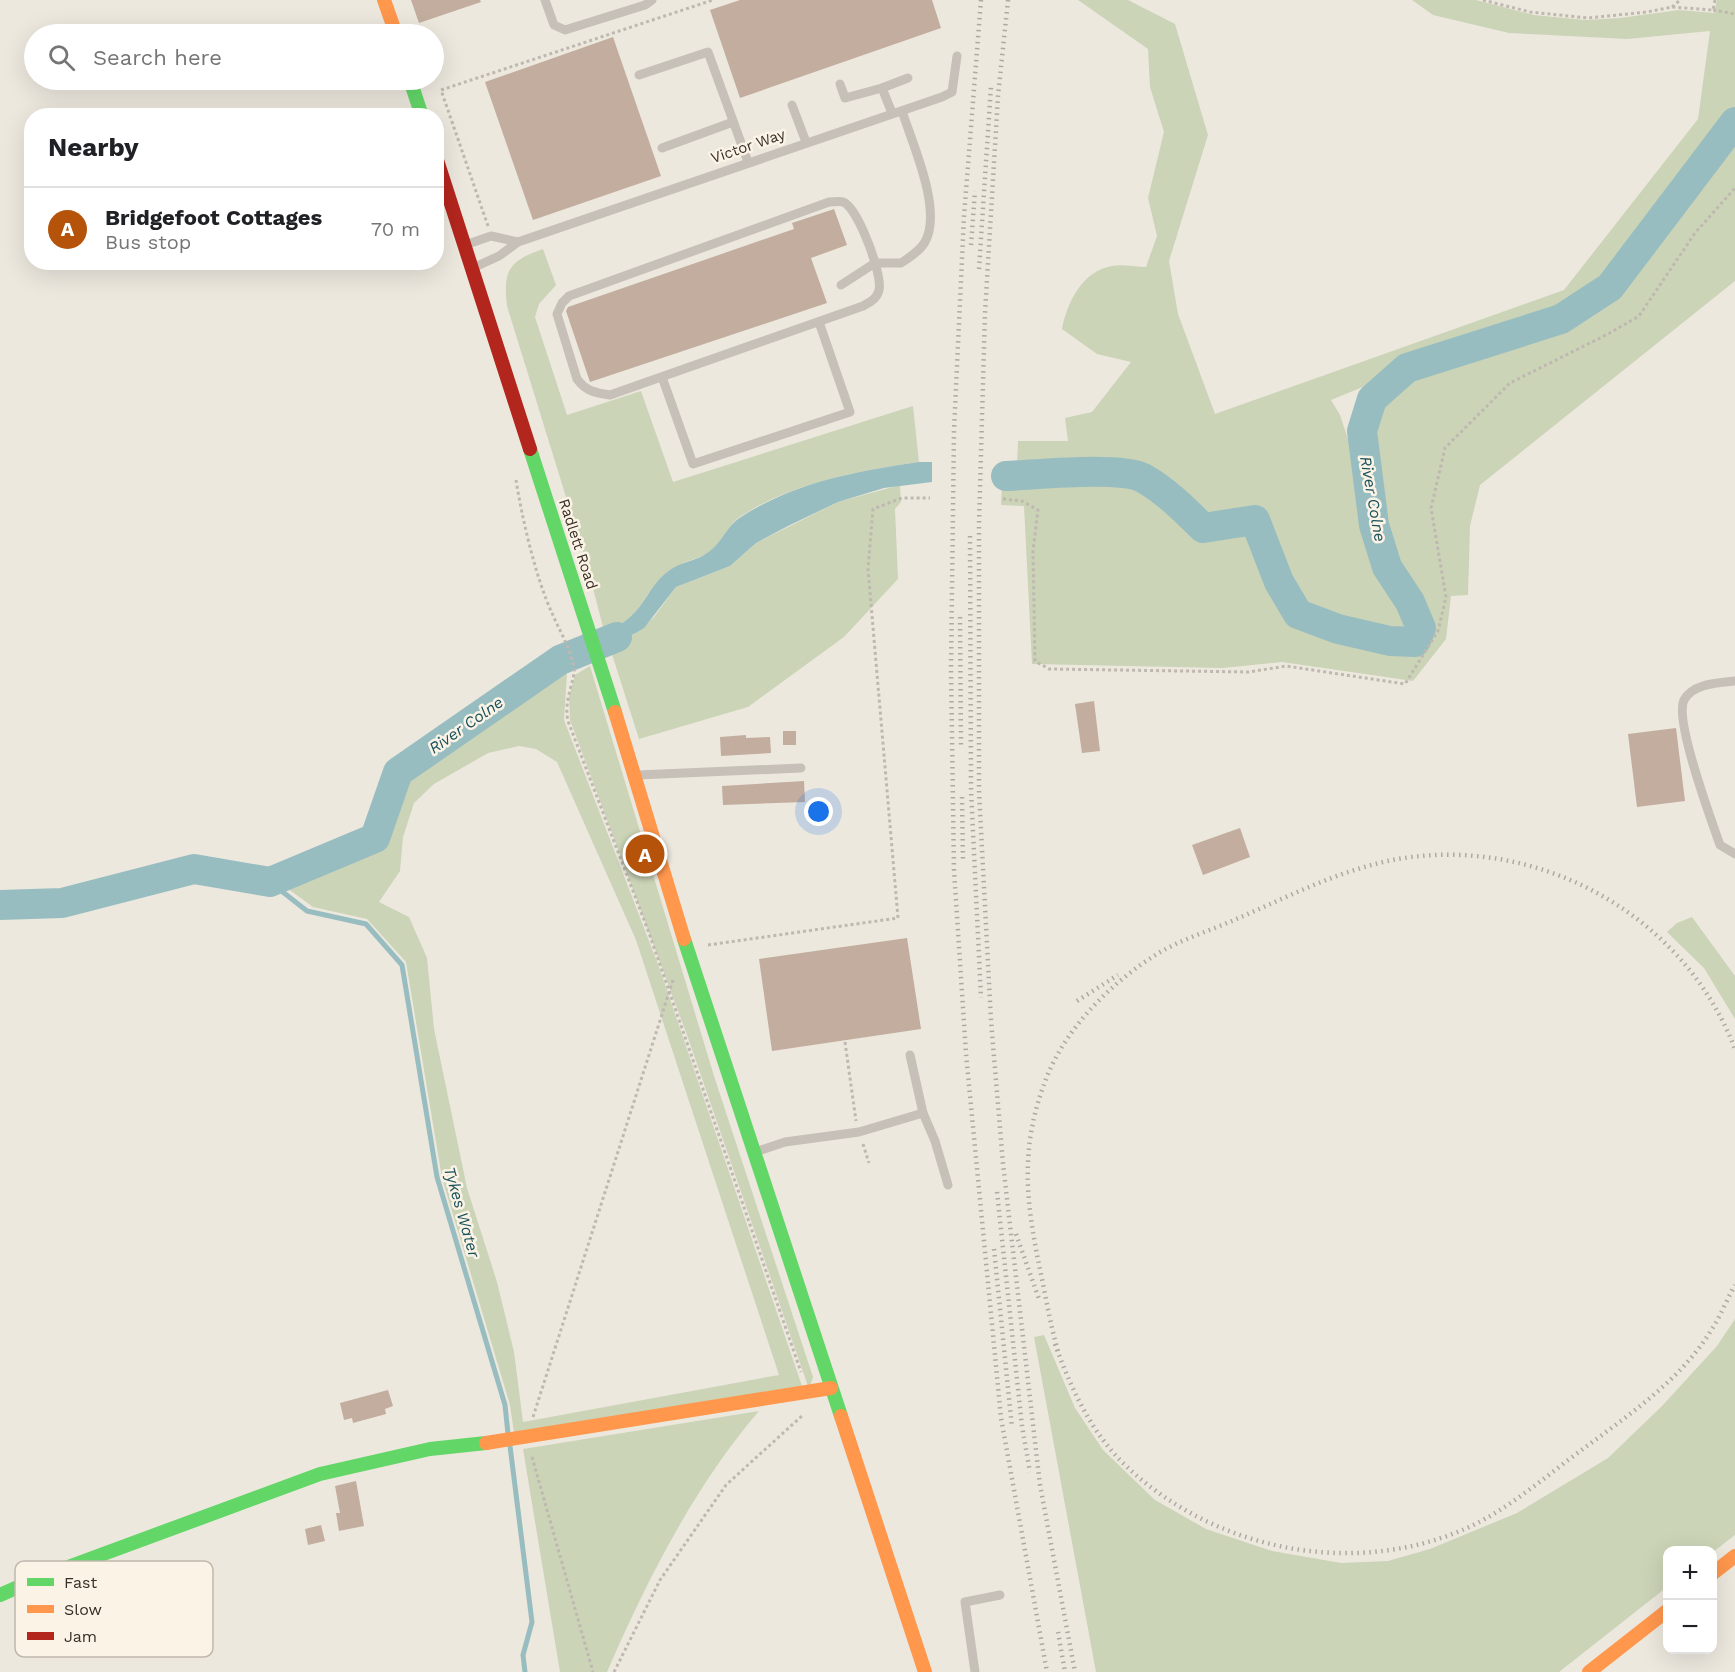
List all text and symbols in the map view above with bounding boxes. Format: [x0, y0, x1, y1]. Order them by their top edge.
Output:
search box [24, 24, 444, 90]
icon: search [45, 41, 78, 74]
text: Search here [93, 45, 222, 70]
street label: Victor Way [708, 125, 788, 167]
text: Nearby [48, 132, 139, 162]
text: Bridgefoot Cottages [105, 205, 322, 230]
text: A [61, 217, 74, 241]
text: 70 m [371, 217, 420, 241]
text: Bus stop [105, 230, 191, 254]
water label: River Colne [1356, 455, 1390, 543]
street label: Radlett Road [555, 496, 601, 592]
water label: River Colne [425, 692, 507, 758]
your location [804, 797, 833, 826]
pin: A [626, 832, 664, 876]
water label: Tykes Water [440, 1165, 484, 1260]
map controls [1663, 1546, 1717, 1654]
button: + [1663, 1546, 1717, 1600]
legend [15, 1561, 213, 1657]
text: Fast [64, 1573, 97, 1592]
text: Slow [64, 1600, 102, 1619]
button: − [1663, 1600, 1717, 1654]
text: Jam [64, 1627, 97, 1646]

